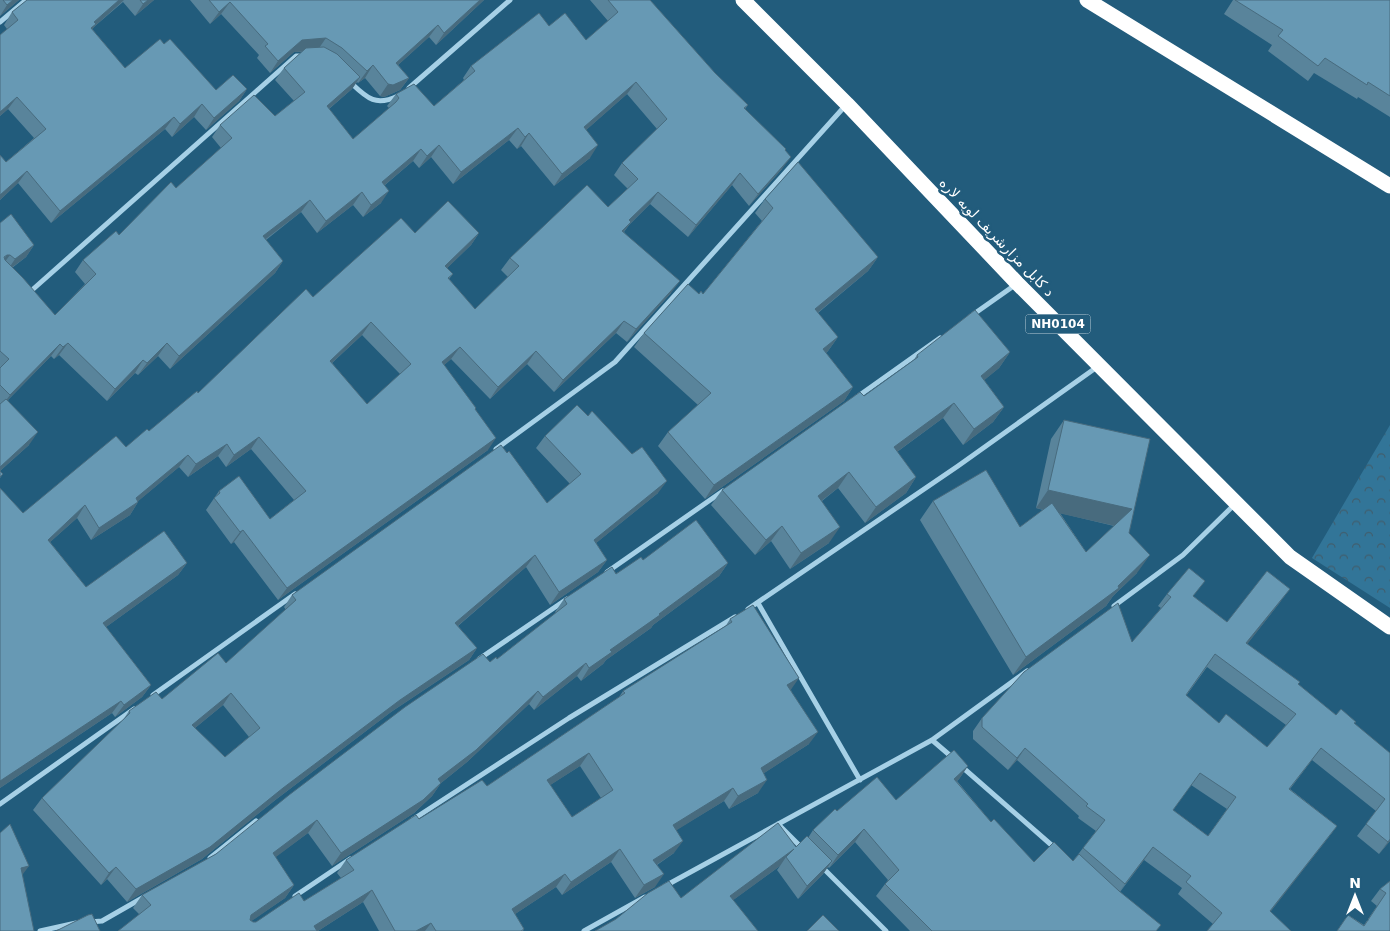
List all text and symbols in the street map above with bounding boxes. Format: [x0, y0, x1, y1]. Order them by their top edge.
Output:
street label: د کابل مزارشریف لویه لاره [936, 175, 1058, 300]
road number: NH0104 [1026, 314, 1090, 334]
north arrow [1330, 871, 1380, 921]
text: N [1349, 875, 1361, 891]

